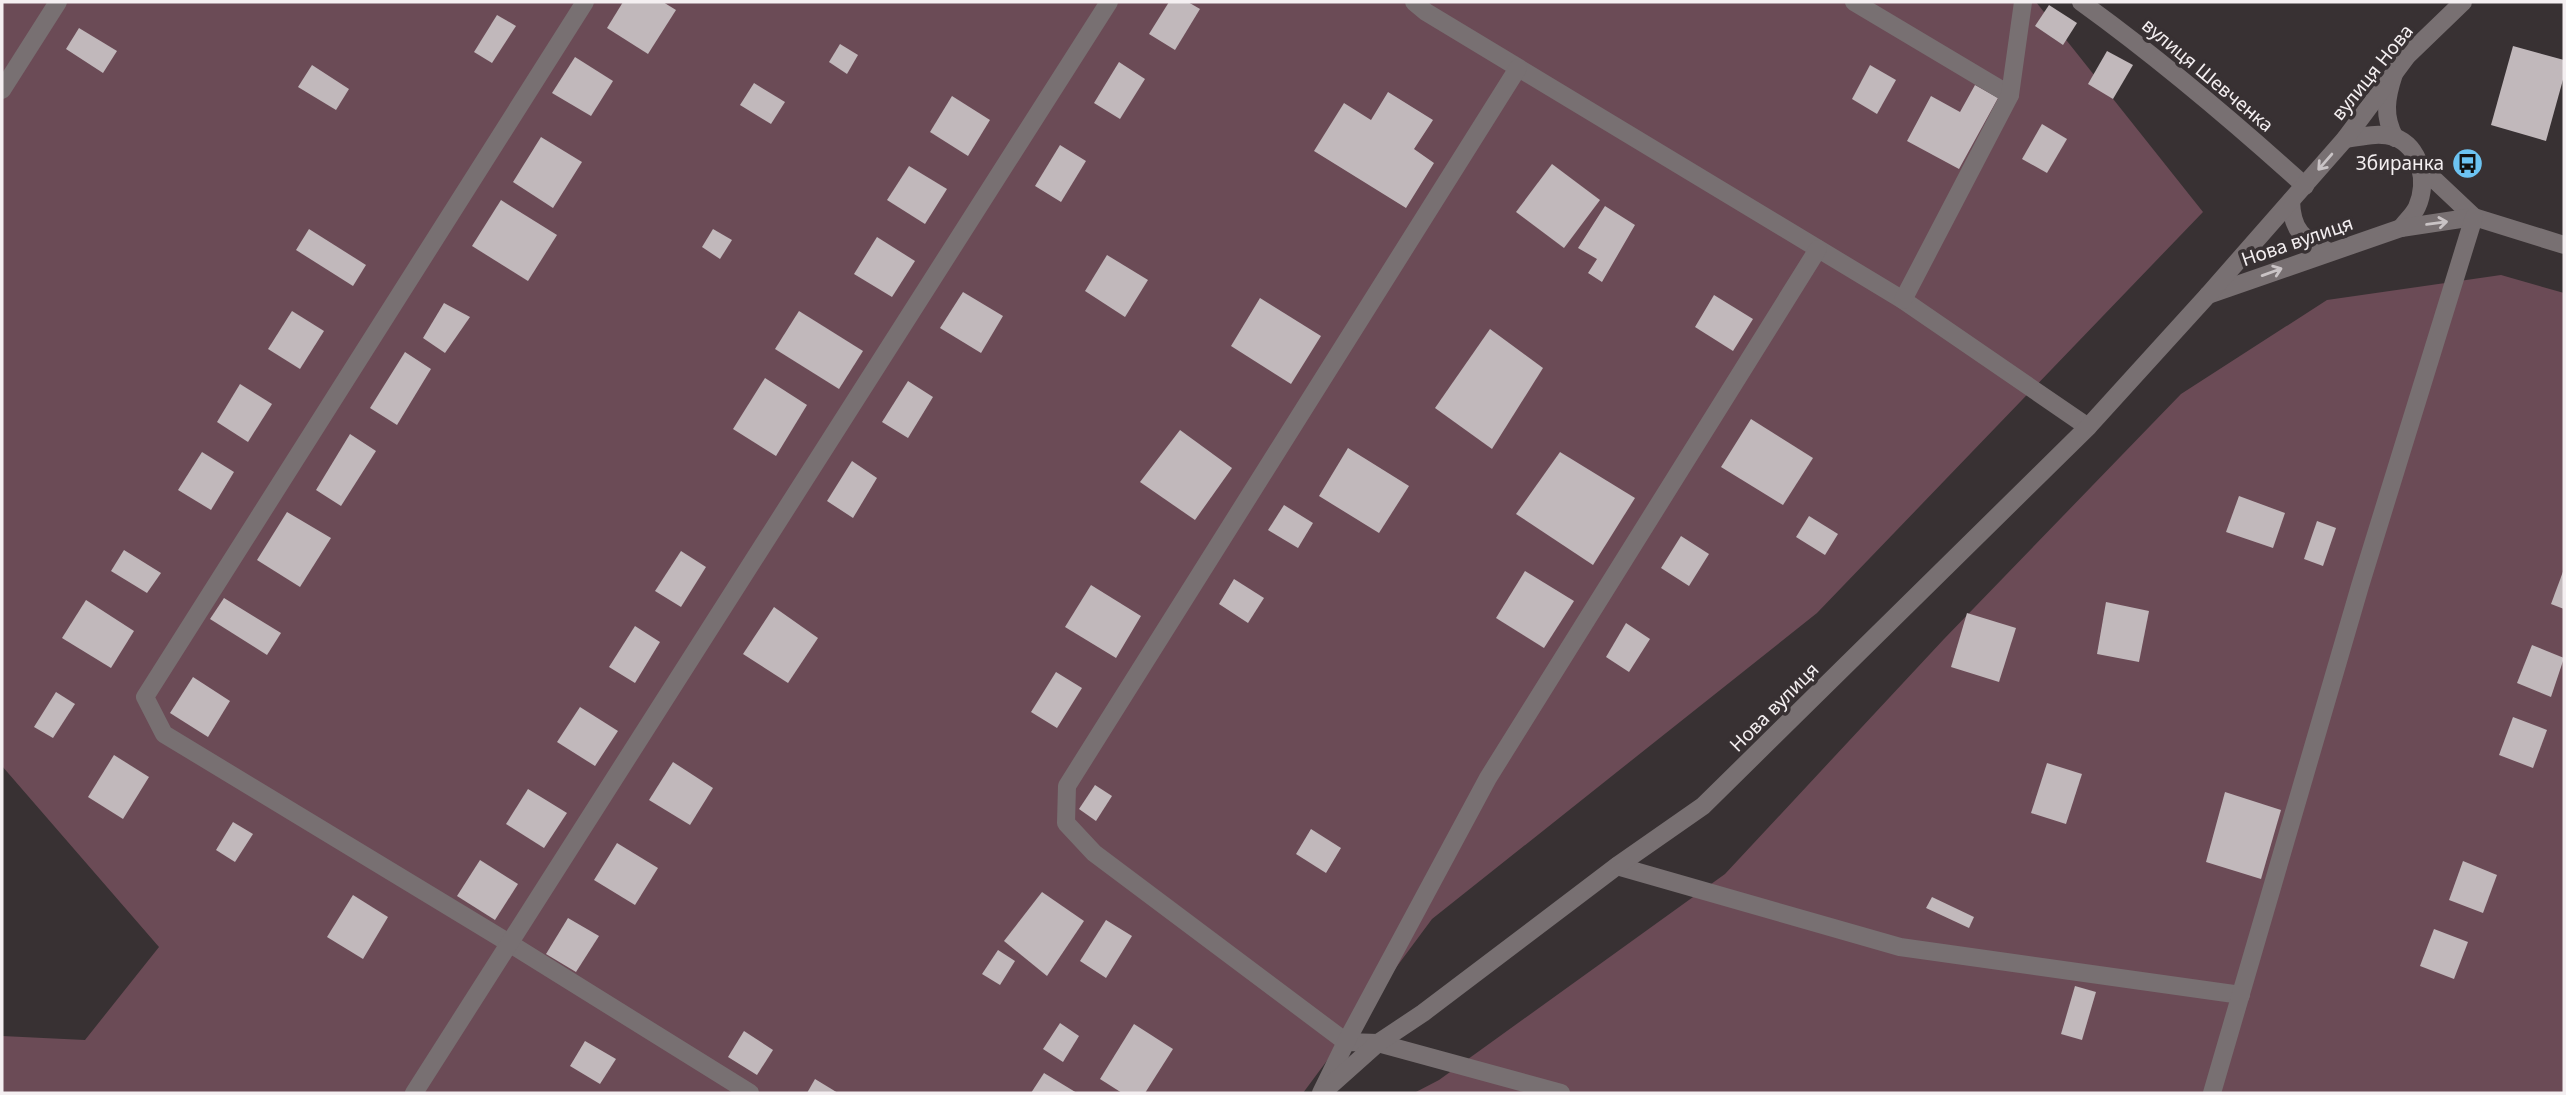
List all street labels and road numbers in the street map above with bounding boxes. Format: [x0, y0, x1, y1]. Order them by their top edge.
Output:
street label: вулиця Шевченка [2137, 12, 2279, 138]
street label: вулиця Нова [2325, 19, 2419, 125]
street label: Нова вулиця [2238, 210, 2356, 272]
street label: Нова вулиця [1724, 657, 1824, 757]

